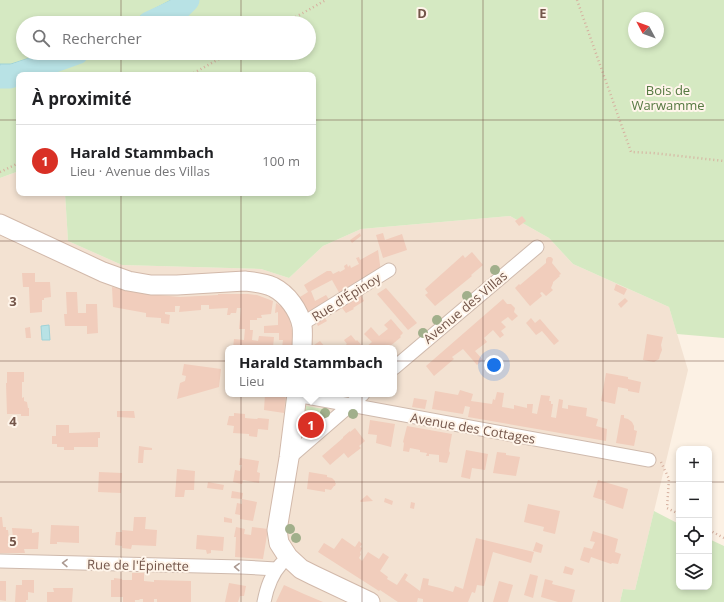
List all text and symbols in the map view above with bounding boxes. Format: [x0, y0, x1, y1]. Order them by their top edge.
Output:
text: D [417, 4, 427, 22]
text: E [539, 4, 547, 22]
north arrow [628, 12, 664, 48]
search box [16, 16, 316, 60]
icon: search [30, 27, 52, 49]
text: Rechercher [62, 28, 142, 48]
park label: Bois de Warwamme [631, 81, 705, 114]
text: À proximité [32, 87, 131, 110]
text: Harald Stammbach [70, 142, 214, 162]
text: 1 [41, 152, 49, 170]
text: 100 m [262, 152, 300, 170]
text: Lieu · Avenue des Villas [70, 162, 210, 180]
street label: Avenue des Villas [419, 267, 511, 347]
street label: Rue d'Épinoy [308, 268, 384, 325]
text: 3 [9, 292, 17, 310]
popup [225, 345, 397, 397]
text: Harald Stammbach [239, 352, 383, 372]
your location [484, 355, 504, 375]
text: Lieu [239, 372, 264, 390]
street label: Avenue des Cottages [409, 408, 537, 448]
pin: 1 [298, 410, 324, 440]
text: 4 [9, 412, 17, 430]
map controls [676, 446, 712, 590]
button: + [676, 446, 712, 482]
button: − [676, 482, 712, 518]
button: locate [676, 518, 712, 554]
text: 5 [9, 532, 17, 550]
button: layers [676, 554, 712, 590]
street label: Rue de l'Épinette [87, 555, 189, 575]
one-way arrow [62, 559, 68, 567]
one-way arrow [234, 563, 240, 571]

